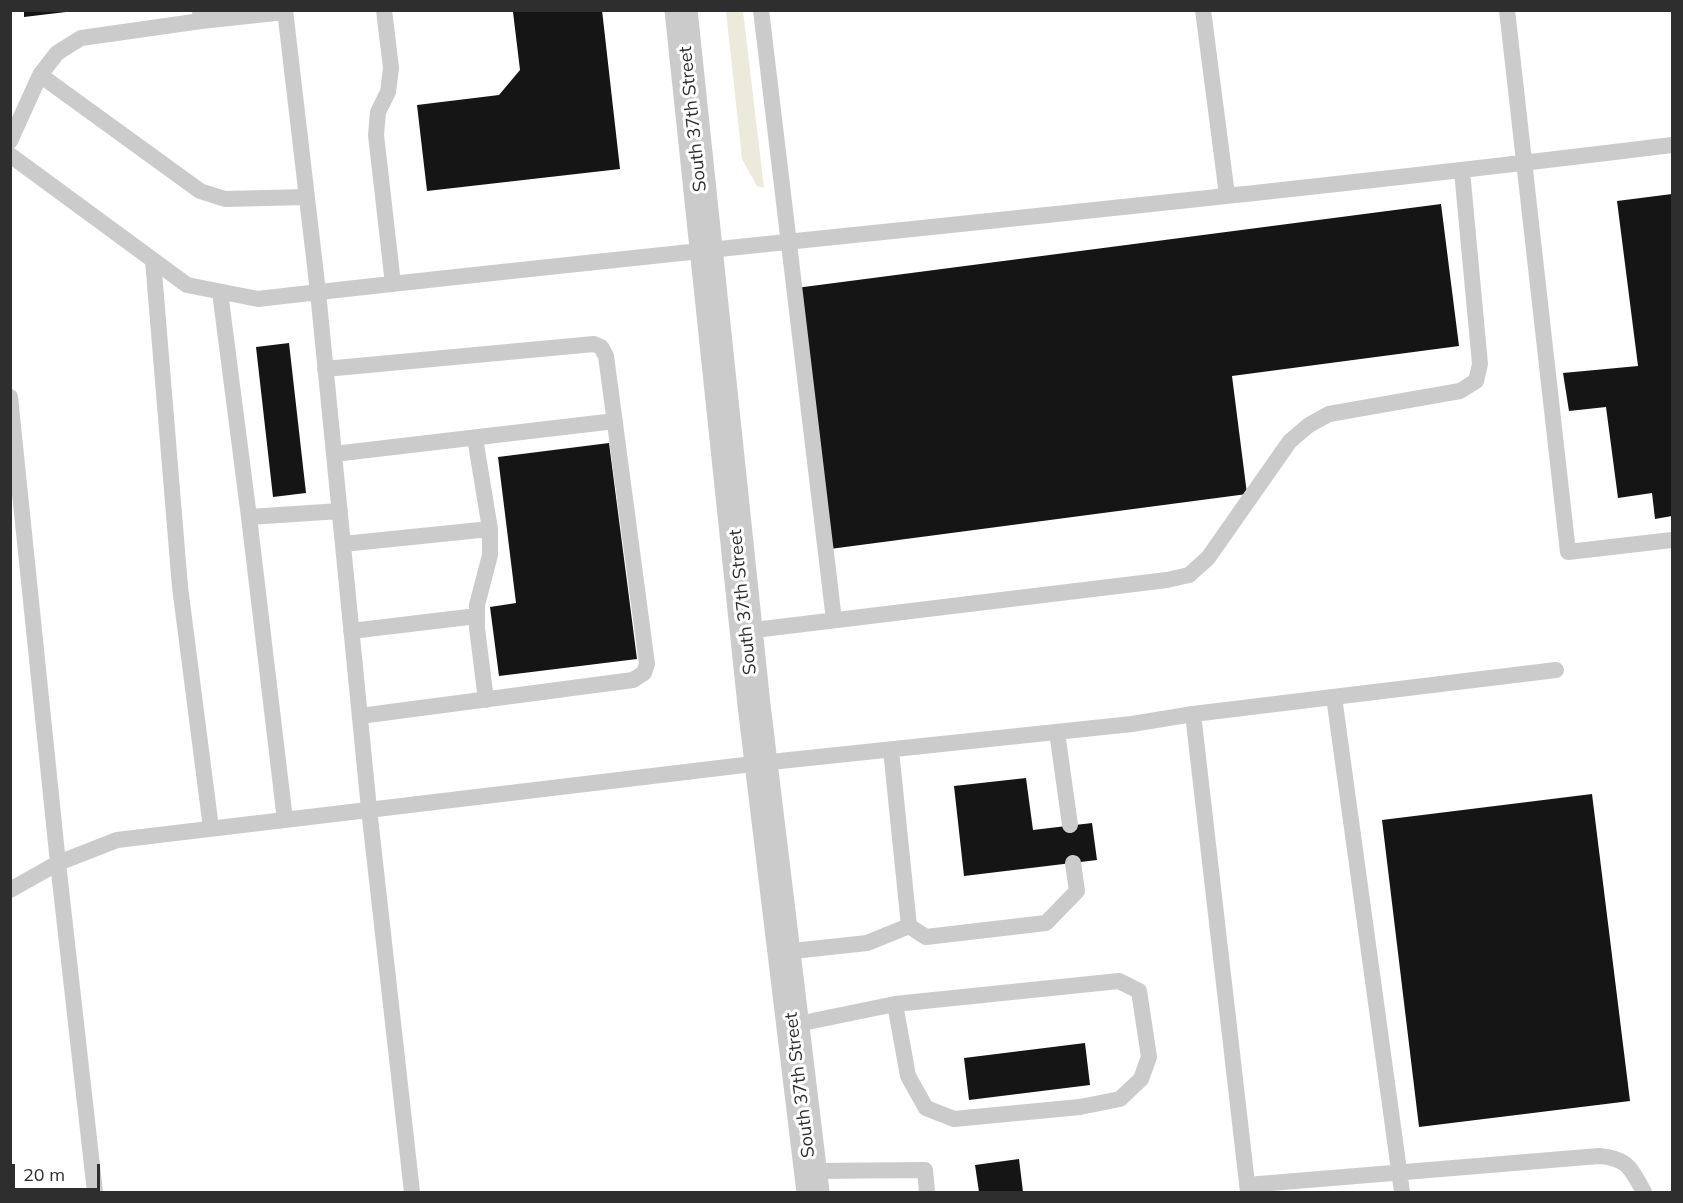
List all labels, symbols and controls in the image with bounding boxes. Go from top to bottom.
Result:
street label: South 37th Street [675,45,711,193]
street label: South 37th Street [725,528,761,676]
street label: South 37th Street [780,1011,820,1159]
scale bar [15,1152,104,1190]
text: 20 m [23,1163,65,1186]

